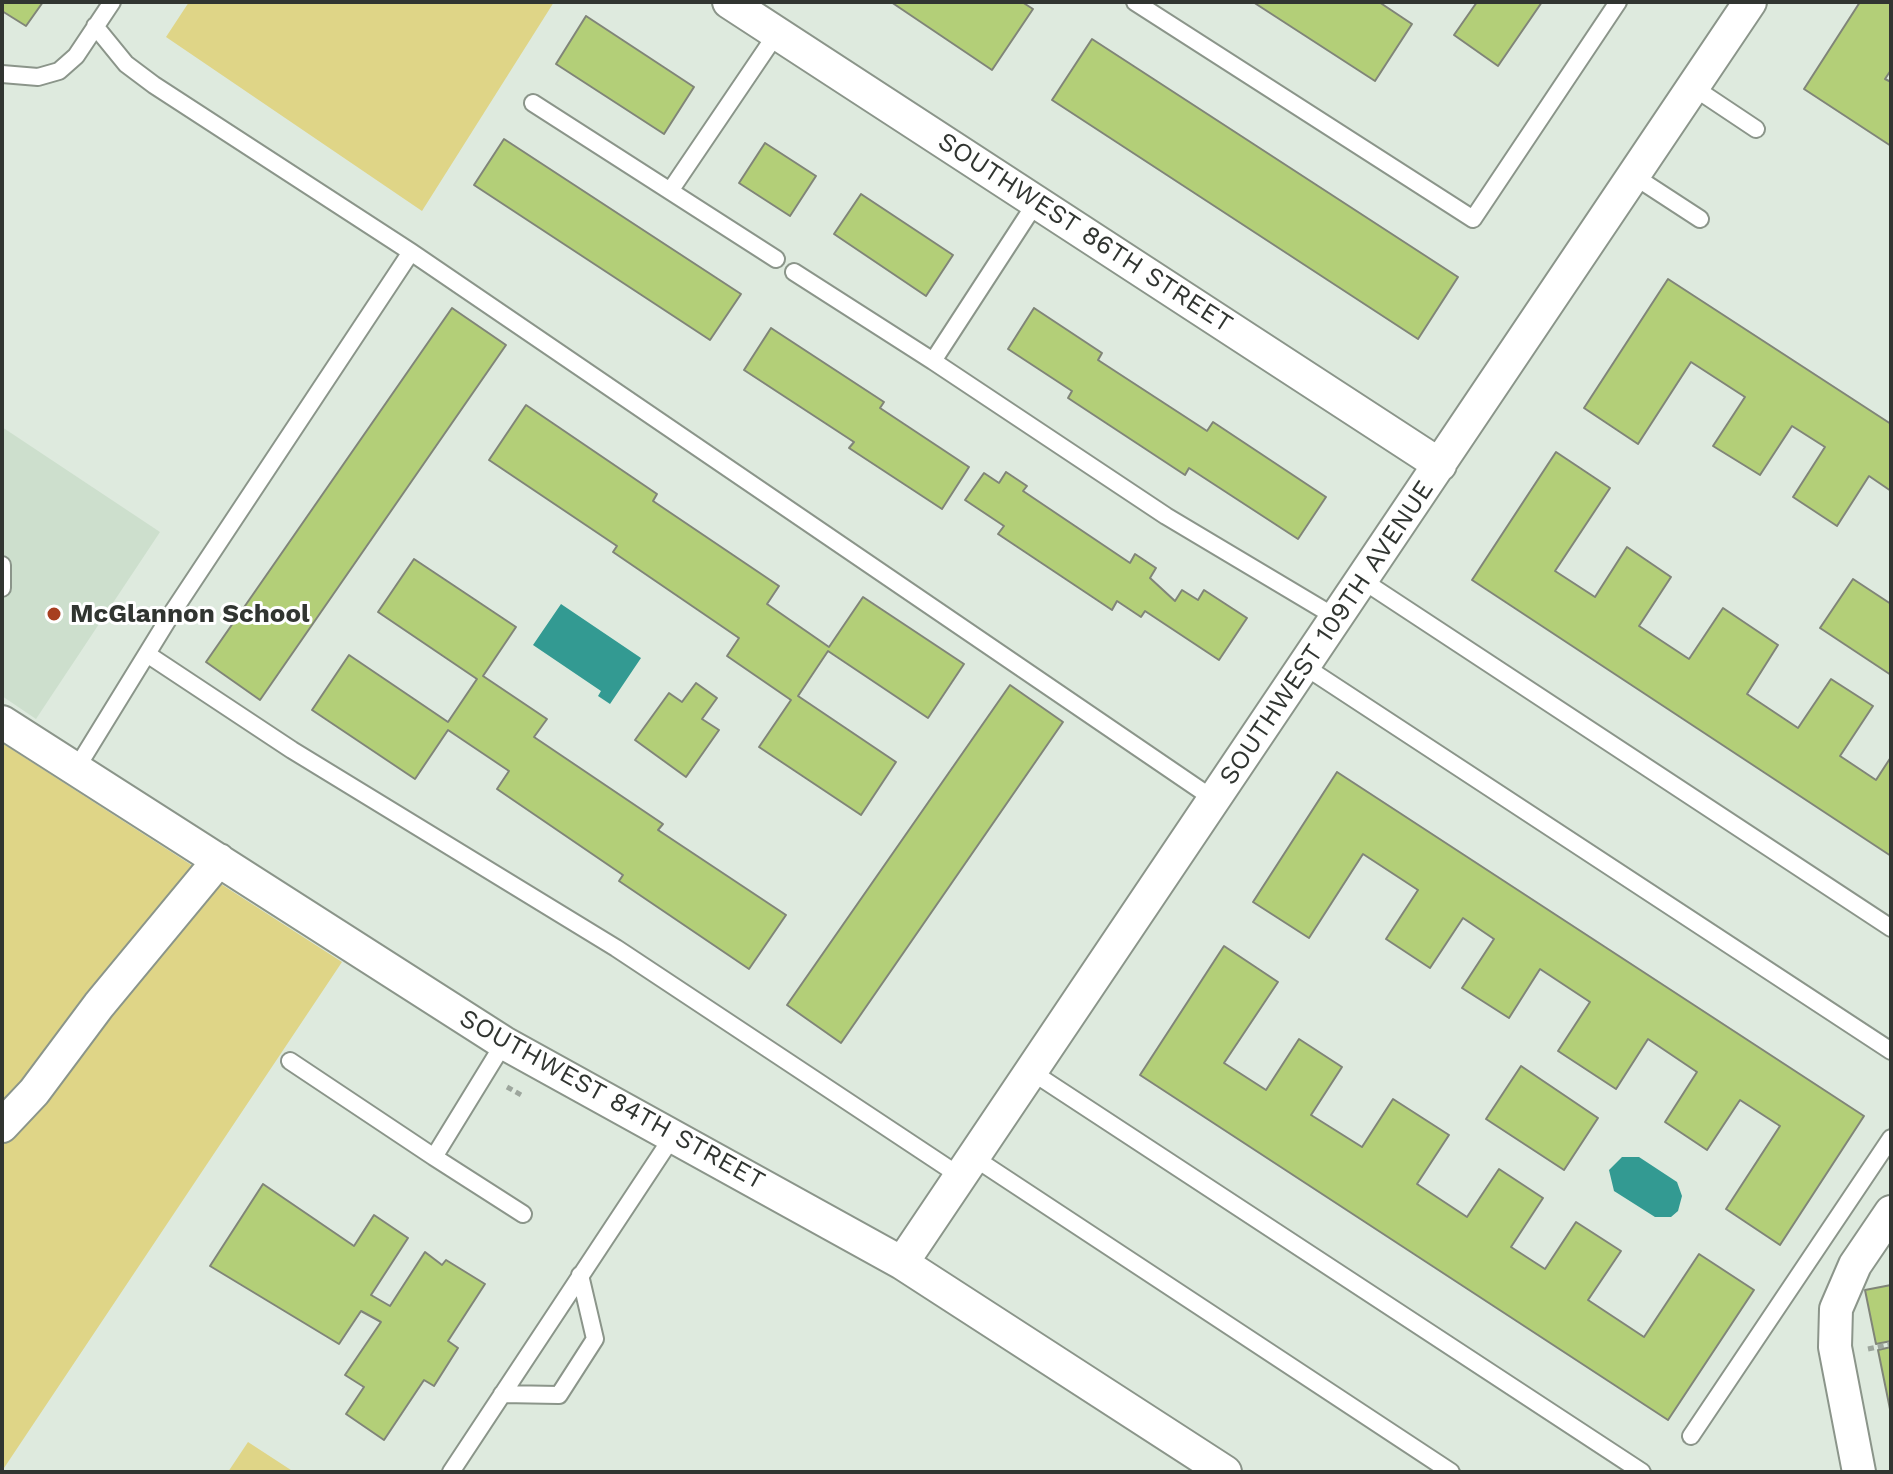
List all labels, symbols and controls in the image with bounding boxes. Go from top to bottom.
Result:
street label: SOUTHWEST 86TH STREET [932,126,1238,340]
street label: SOUTHWEST 109TH AVENUE [1213,475,1441,791]
place label: McGlannon School [70,598,309,630]
marker: McGlannon School [45,605,63,623]
street label: SOUTHWEST 84TH STREET [454,1003,770,1197]

